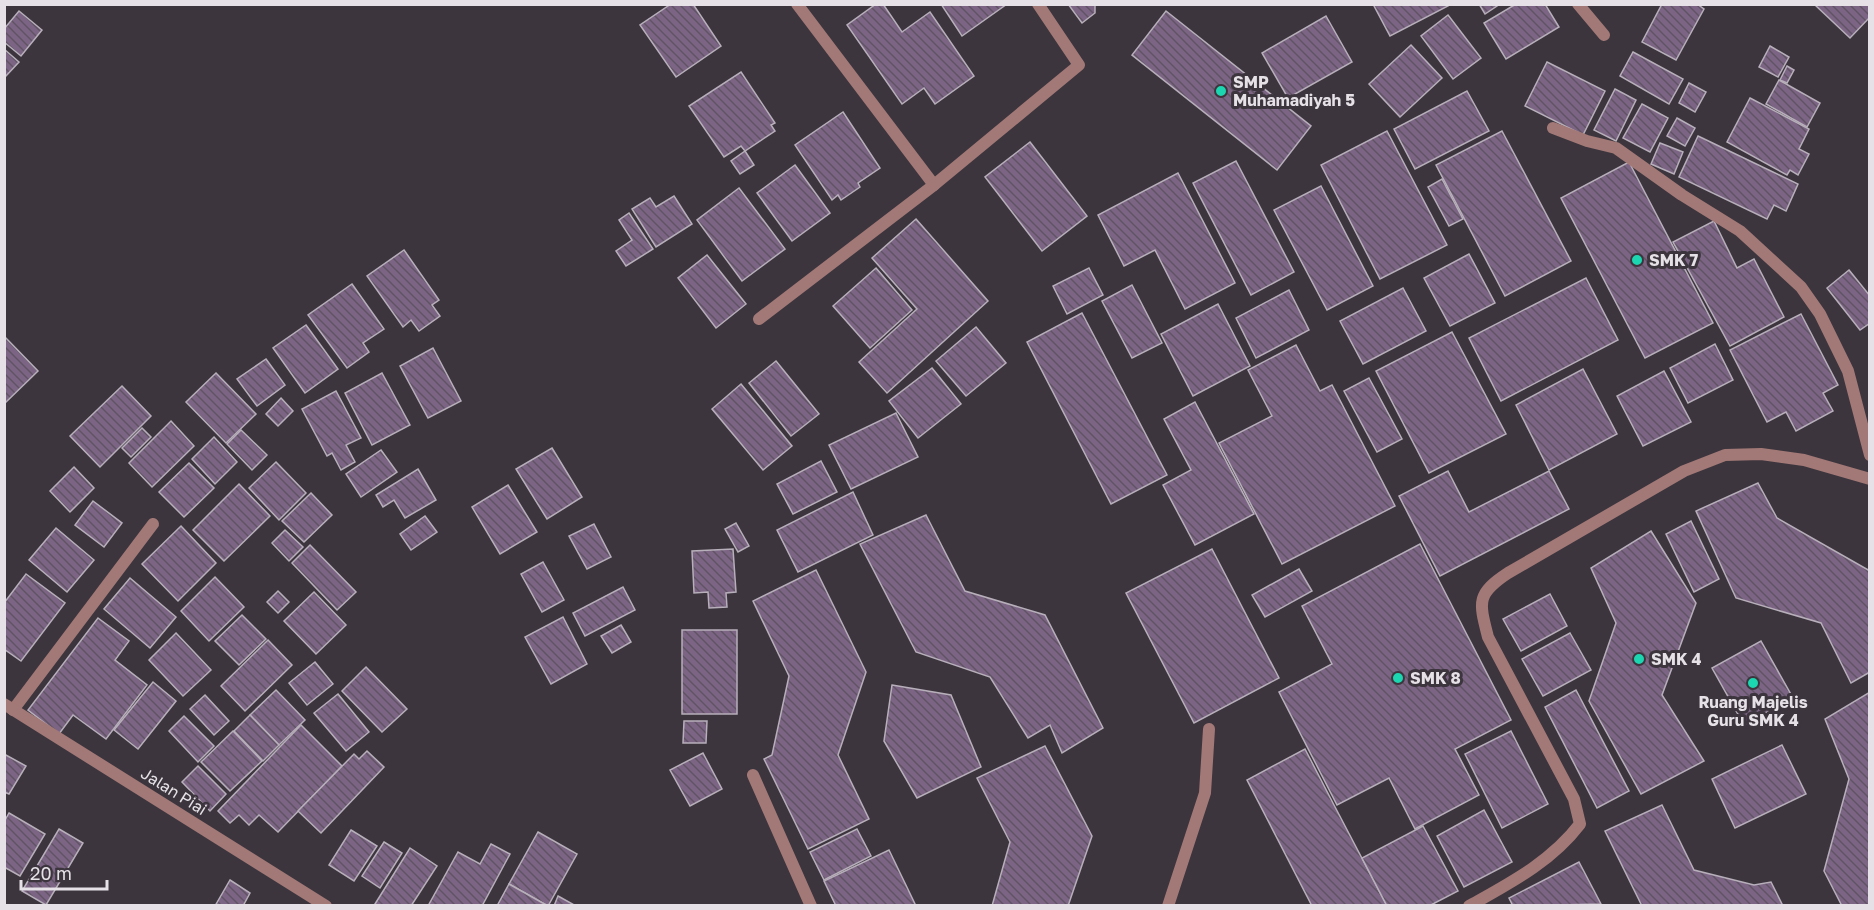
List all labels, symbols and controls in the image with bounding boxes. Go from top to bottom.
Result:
place label: SMP Muhamadiyah 5 [1233,72,1355,110]
marker: SMP Muhamadiyah 5 [1214,84,1228,98]
place label: SMK 7 [1649,250,1699,270]
marker: SMK 7 [1630,253,1644,267]
place label: SMK 4 [1651,649,1702,669]
marker: SMK 4 [1632,652,1646,666]
place label: SMK 8 [1410,668,1461,688]
marker: SMK 8 [1391,671,1405,685]
marker: Ruang Majelis Guru SMK 4 [1746,676,1760,690]
place label: Ruang Majelis Guru SMK 4 [1698,692,1808,730]
street label: Jalan Piai [137,763,211,819]
scale bar [21,853,106,891]
text: 20 m [30,862,72,884]

